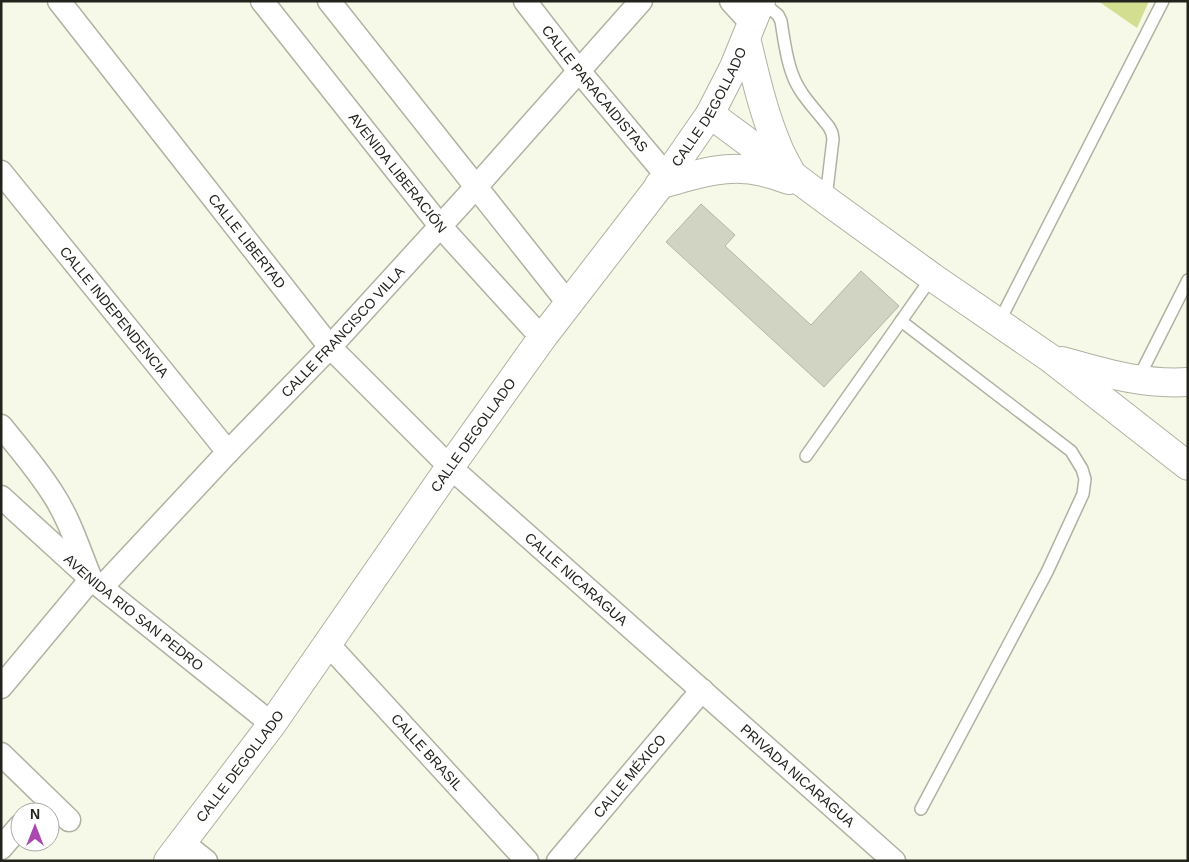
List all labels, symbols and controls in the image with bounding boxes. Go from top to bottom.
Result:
street label: CALLE PARACAIDISTAS [539,22,651,155]
street label: CALLE DEGOLLADO [668,45,749,169]
street label: AVENIDA LIBERACIÓN [346,110,450,236]
street label: CALLE LIBERTAD [205,191,289,292]
street label: CALLE INDEPENDENCIA [57,243,172,381]
street label: CALLE FRANCISCO VILLA [278,263,408,400]
street label: CALLE DEGOLLADO [427,375,519,495]
street label: CALLE NICARAGUA [522,529,631,629]
street label: AVENIDA RIO SAN PEDRO [61,551,207,674]
street label: CALLE DEGOLLADO [193,707,287,825]
street label: CALLE BRASIL [388,710,466,794]
street label: PRIVADA NICARAGUA [737,721,858,831]
street label: CALLE MÉXICO [590,731,669,821]
north arrow [10,802,60,852]
text: N [30,806,40,822]

